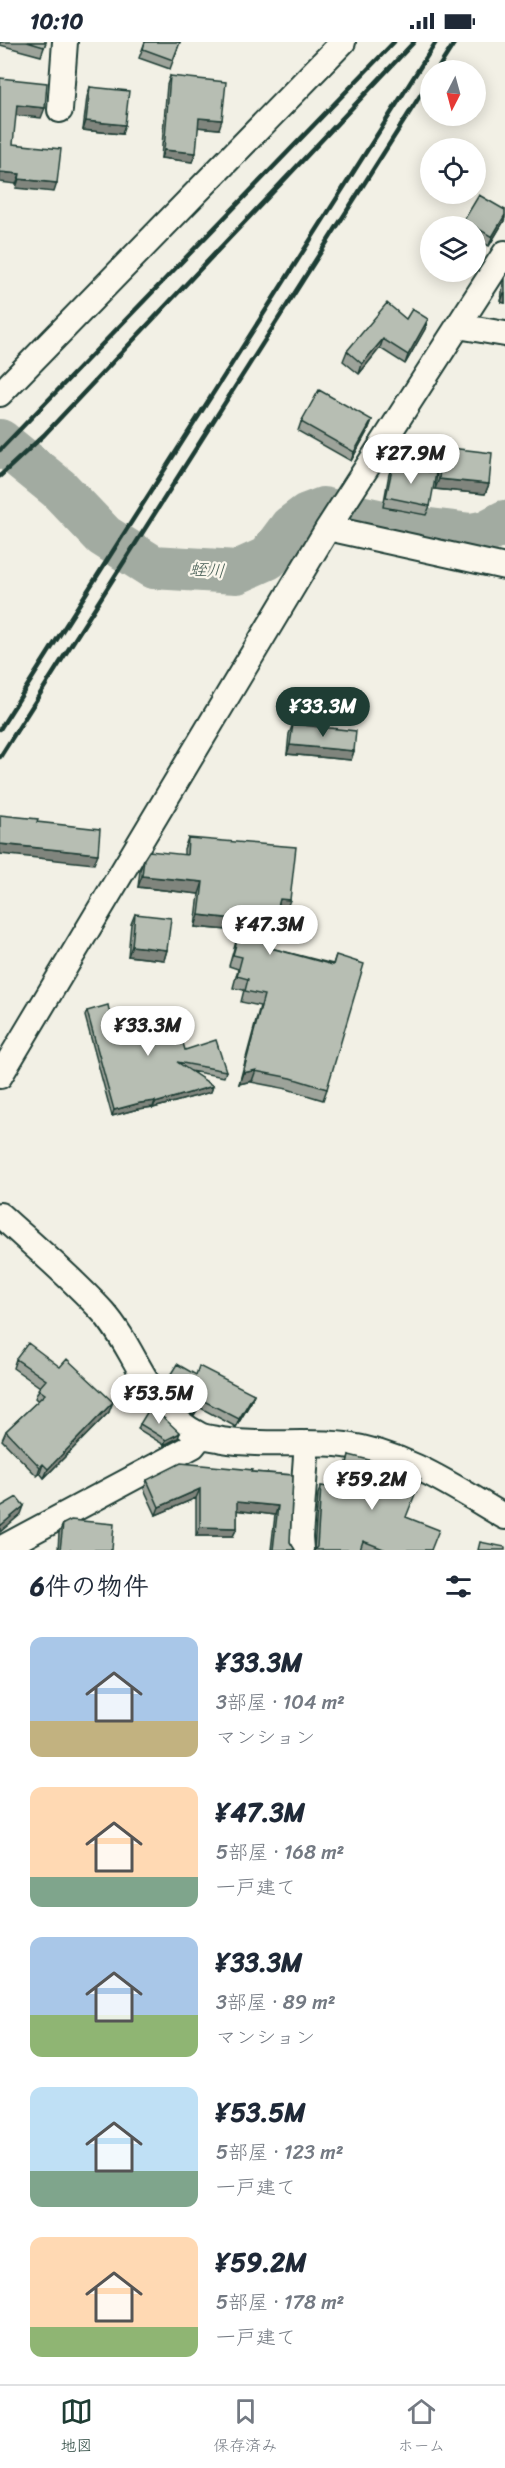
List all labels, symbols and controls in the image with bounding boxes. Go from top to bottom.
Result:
text: 10:10 [30,2,83,41]
north arrow [420,60,486,126]
map controls [420,60,486,282]
button: locate [420,138,486,204]
button: layers [420,216,486,282]
pin: ¥27.9M [362,434,460,485]
text: ¥27.9M [377,436,445,471]
water label: 蛭川 [188,553,226,587]
pin: ¥33.3M [274,687,372,738]
text: ¥33.3M [290,689,356,724]
pin: ¥47.3M [221,905,319,956]
text: ¥47.3M [236,907,304,942]
pin: ¥33.3M [99,1006,197,1057]
text: ¥33.3M [115,1008,181,1043]
pin: ¥53.5M [110,1374,208,1425]
text: ¥53.5M [125,1376,193,1411]
pin: ¥59.2M [323,1460,421,1511]
text: ¥59.2M [337,1462,407,1497]
text: 6件の物件 [30,1563,149,1609]
icon: filters [442,1570,475,1603]
text: ¥33.3M [216,1639,302,1685]
icon: home [78,1661,150,1733]
text: 3部屋 · 104 m² [216,1685,345,1720]
text: マンション [216,1720,315,1755]
text: ¥47.3M [216,1789,305,1835]
icon: home [78,1811,150,1883]
text: 5部屋 · 168 m² [216,1835,344,1870]
text: 一戸建て [216,1870,296,1905]
text: ¥33.3M [216,1939,302,1985]
icon: home [78,1961,150,2033]
text: 3部屋 · 89 m² [216,1985,336,2020]
text: マンション [216,2020,315,2055]
text: ¥53.5M [216,2089,306,2135]
icon: home [78,2111,150,2183]
text: 5部屋 · 123 m² [216,2135,344,2170]
text: 一戸建て [216,2170,296,2205]
text: ¥59.2M [216,2239,306,2285]
icon: home [78,2261,150,2333]
text: 5部屋 · 178 m² [216,2285,344,2320]
text: 一戸建て [216,2320,296,2355]
tab: 地図 [60,2395,93,2460]
tab: 保存済み [213,2395,277,2460]
tab: ホーム [398,2395,445,2460]

